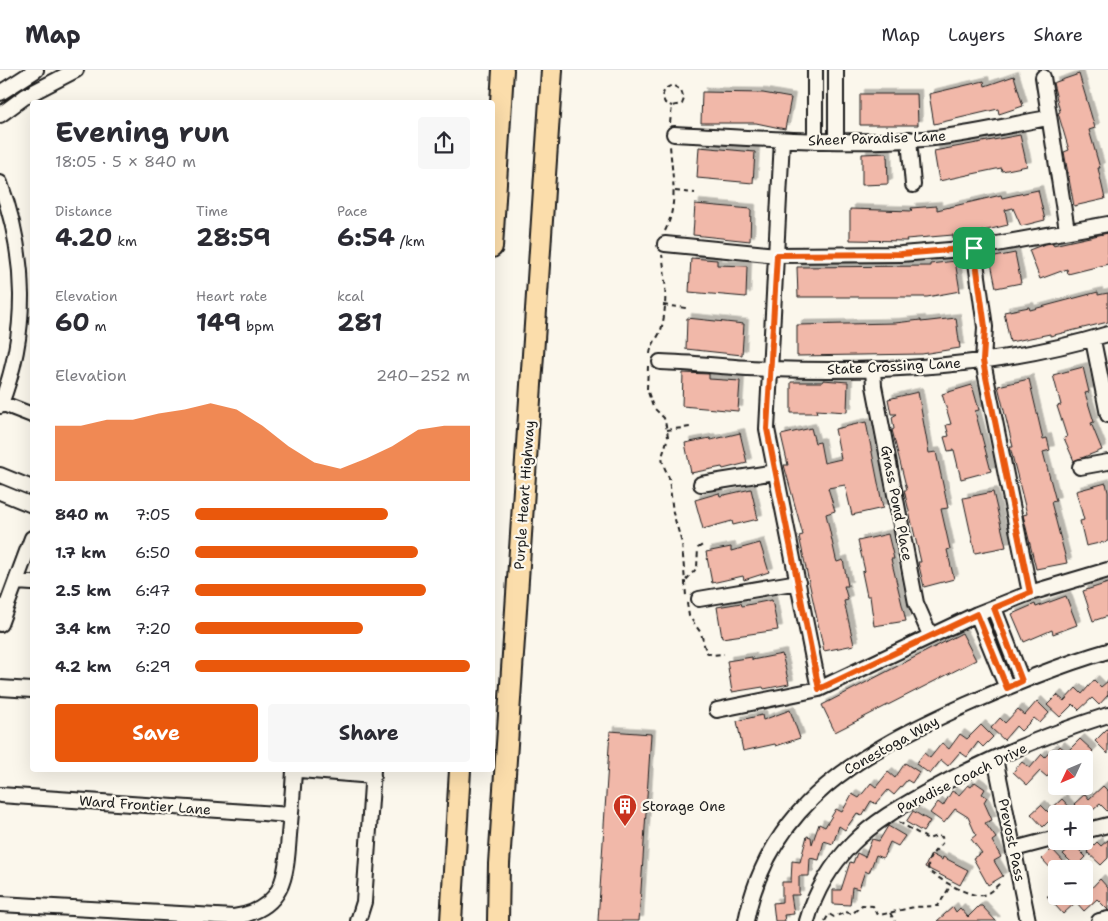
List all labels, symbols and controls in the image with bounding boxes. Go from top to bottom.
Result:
text: Map [25,19,81,51]
text: Map [882,23,920,47]
text: Layers [948,23,1005,47]
text: Share [1033,23,1083,47]
text: Evening run [55,113,230,151]
button: share [418,117,470,169]
street label: Sheer Paradise Lane [808,127,946,149]
text: 18:05 · 5 × 840 m [55,151,196,172]
text: Distance [55,202,112,220]
text: Time [196,202,228,220]
text: Pace [337,202,368,220]
text: 4.20 [55,220,113,254]
text: 28:59 [196,220,271,254]
text: 6:54 [337,220,395,254]
pin [953,227,995,269]
text: km [113,232,137,250]
text: /km [395,232,425,250]
icon: arrive [960,234,988,262]
text: Elevation [55,287,118,305]
text: Heart rate [196,287,267,305]
text: kcal [337,287,364,305]
text: 60 [55,305,90,339]
text: 149 [196,305,241,339]
text: 281 [337,305,383,339]
text: m [90,317,107,335]
text: bpm [241,317,274,335]
street label: State Crossing Lane [827,353,962,378]
text: Elevation [55,365,127,386]
text: 240–252 m [376,365,470,386]
street label: Purple Heart Highway [510,420,538,570]
street label: Grass Pond Place [877,444,917,562]
text: 840 m [55,504,108,525]
text: 7:05 [135,504,170,525]
text: 1.7 km [55,542,106,563]
text: 6:50 [135,542,171,563]
text: 2.5 km [55,580,111,601]
text: 6:47 [135,580,170,601]
text: 3.4 km [55,618,111,639]
text: 7:20 [135,618,171,639]
text: 4.2 km [55,656,111,677]
text: 6:29 [135,656,171,677]
button: Save [55,704,258,762]
button: Share [268,704,470,762]
street label: Conestoga Way [841,712,941,778]
street label: Paradise Coach Drive [894,739,1030,817]
north arrow [1048,750,1092,795]
map controls [1048,750,1093,905]
street label: Ward Frontier Lane [78,791,212,819]
building icon: Storage One [612,793,638,827]
place label: Storage One [642,797,726,815]
street label: Prevost Pass [994,797,1030,883]
button: + [1048,805,1093,850]
button: − [1048,860,1093,905]

